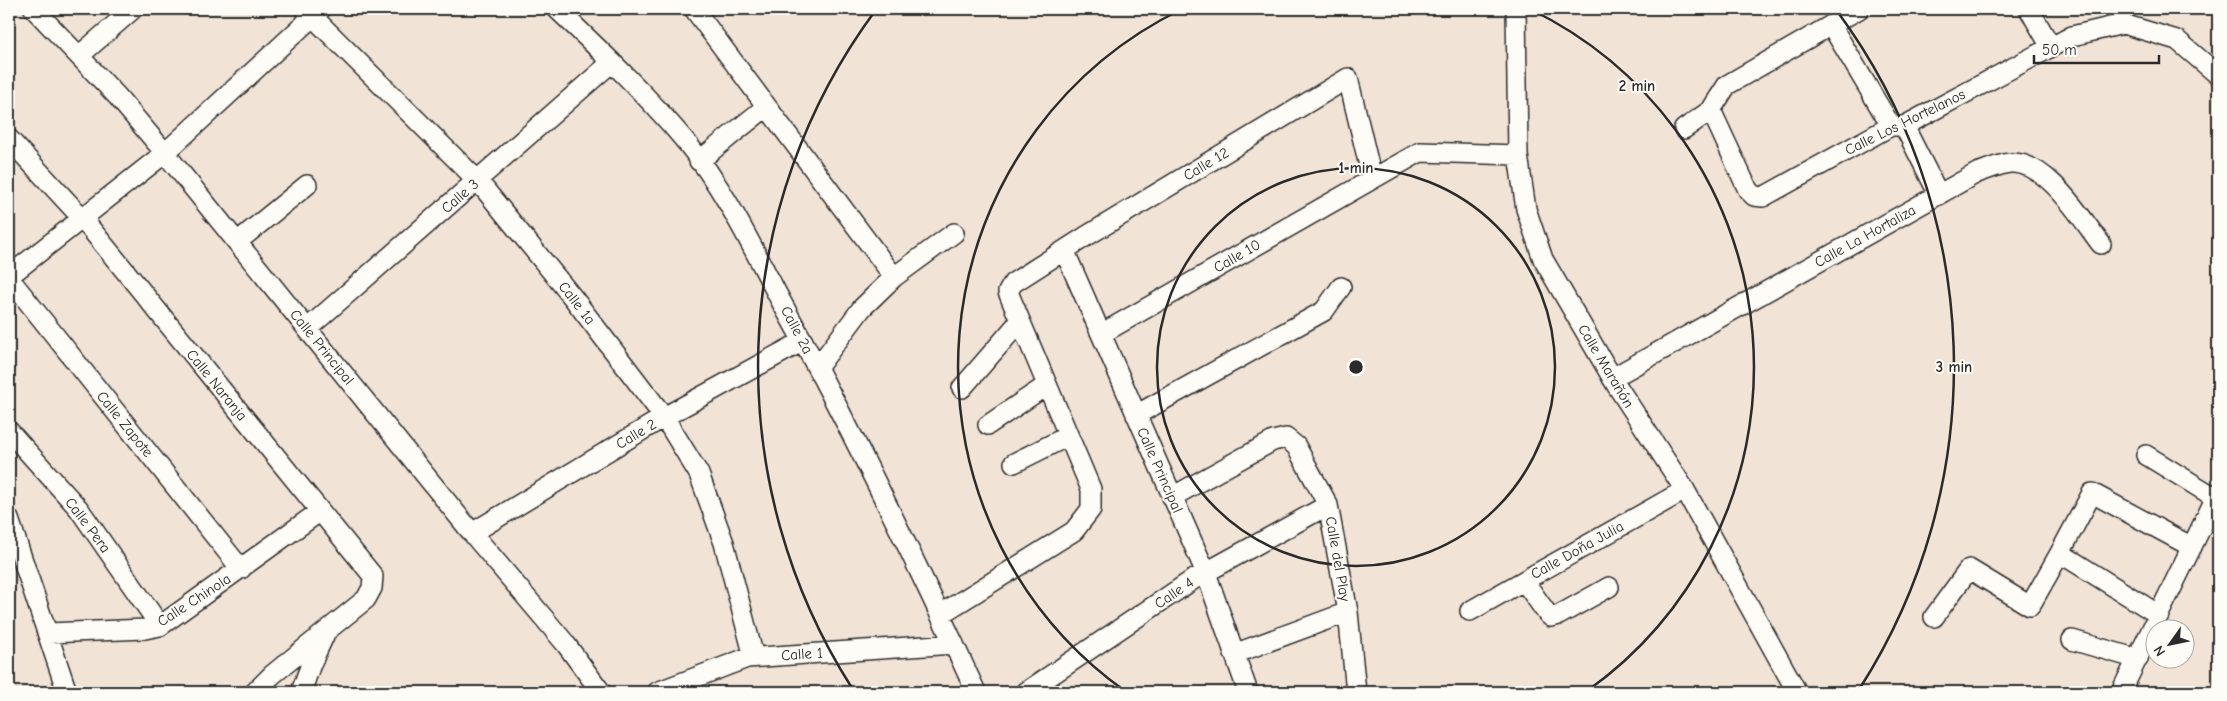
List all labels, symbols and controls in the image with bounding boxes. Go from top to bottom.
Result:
scale bar [2034,32,2160,64]
text: 50 m [2042,41,2077,59]
text: 2 min [1619,77,1655,95]
street label: Calle Los Hortelanos [1842,85,1968,159]
street label: Calle 12 [1180,143,1232,185]
text: 1 min [1339,159,1373,177]
street label: Calle 3 [438,175,482,217]
street label: Calle La Hortaliza [1811,201,1919,271]
street label: Calle 10 [1210,235,1264,277]
street label: Calle 1a [555,278,599,328]
street label: Calle 2a [777,303,817,357]
street label: Calle Principal [286,306,358,388]
street label: Calle Marañón [1574,321,1638,411]
street label: Calle Naranja [183,346,251,424]
centre of rings [1347,358,1365,376]
text: 3 min [1936,358,1972,376]
street label: Calle Zapote [93,387,157,461]
street label: Calle 2 [613,415,659,453]
street label: Calle Principal [1133,424,1187,516]
street label: Calle Pera [61,494,115,556]
street label: Calle del Play [1322,515,1354,603]
street label: Calle Doña Julia [1527,517,1627,583]
street label: Calle Chinola [154,570,234,630]
street label: Calle 4 [1151,573,1197,613]
north arrow [2144,618,2194,668]
text: N [2150,642,2169,659]
street label: Calle 1 [780,644,824,664]

